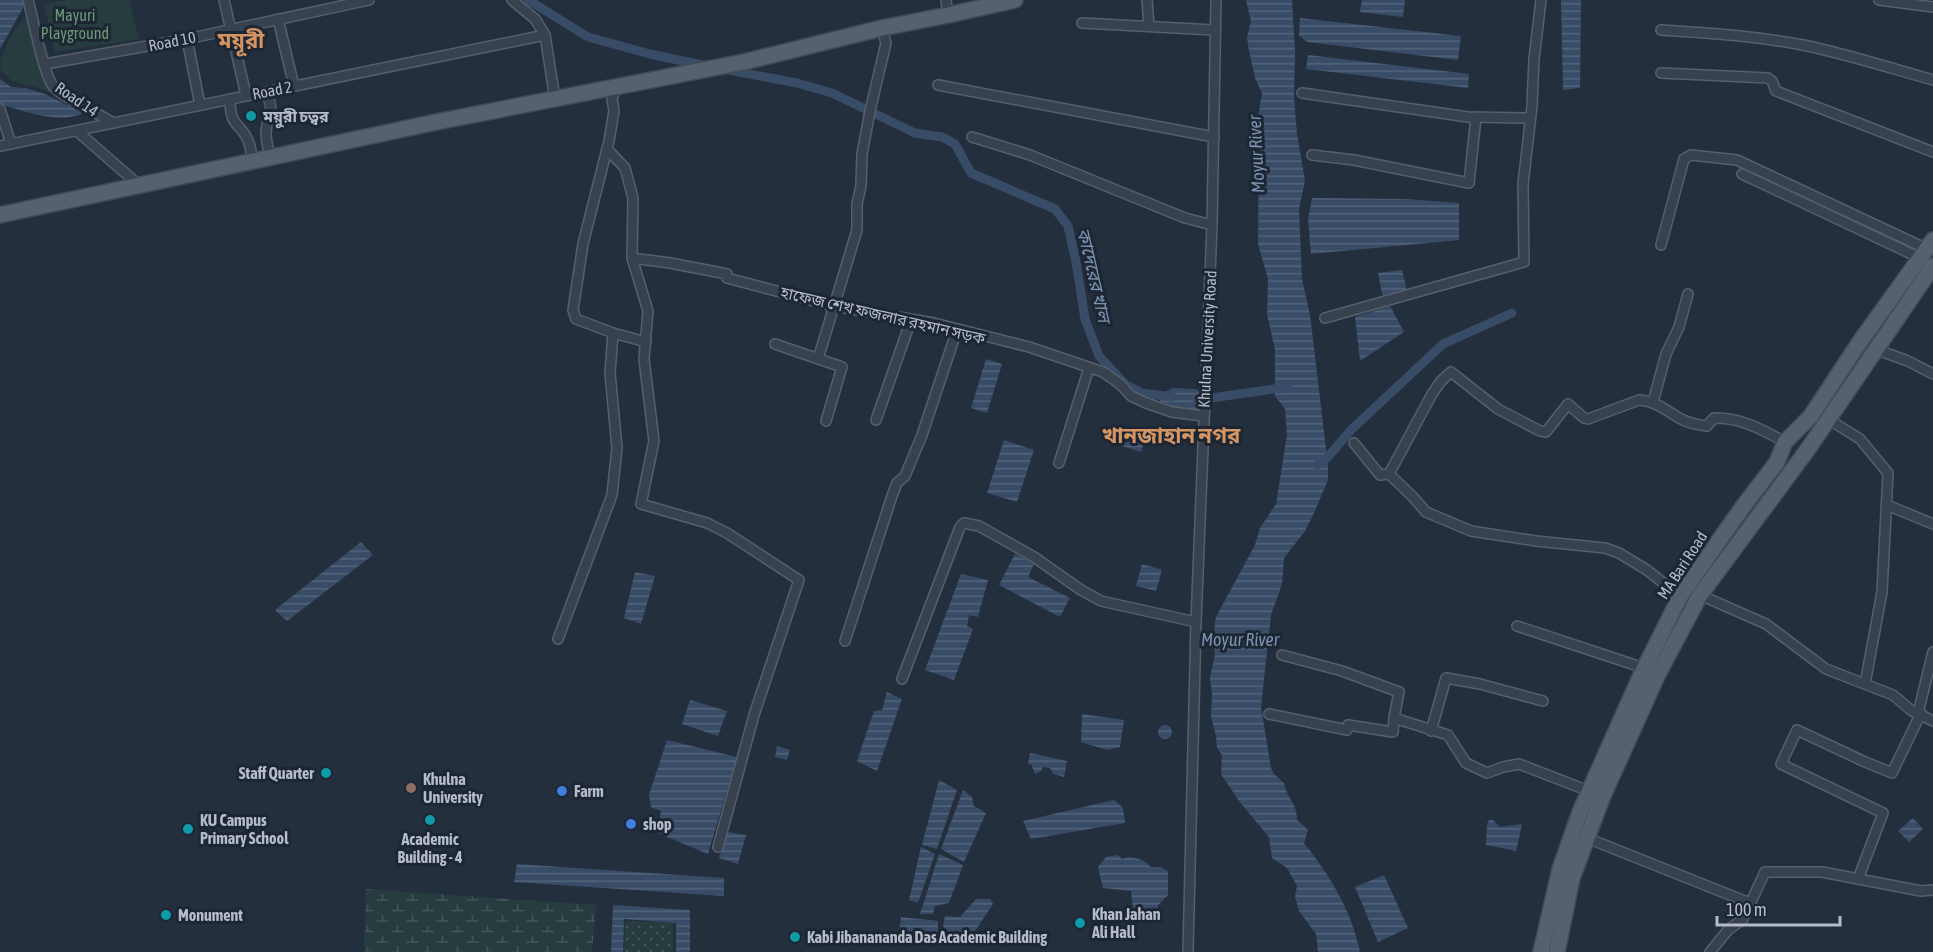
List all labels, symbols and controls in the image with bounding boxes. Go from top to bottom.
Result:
park label: Mayuri Playground [41,6,109,43]
district label: ময়ূরী [217,27,265,57]
street label: Road 10 [147,28,197,54]
street label: Road 2 [251,77,293,103]
street label: Road 14 [52,78,102,120]
place label: ময়ুরী চত্বর [262,107,329,129]
marker: ময়ুরী চত্বর [244,109,258,123]
water label: Moyur River [1243,114,1269,194]
water label: কাদেরের খাল [1073,226,1116,328]
street label: Khulna University Road [1194,270,1221,408]
street label: হাফেজ শেখ ফজলার রহমান সড়ক [778,282,988,348]
district label: খানজাহান নগর [1102,422,1241,448]
street label: MA Bari Road [1654,528,1710,602]
water label: Moyur River [1201,629,1280,650]
place label: Staff Quarter [239,764,314,782]
marker: Staff Quarter [319,766,333,780]
place label: Khulna University [423,770,483,806]
marker: Khulna University [404,781,418,795]
place label: Farm [574,782,604,800]
marker: Farm [555,784,569,798]
place label: KU Campus Primary School [200,811,289,847]
marker: Academic Building - 4 [423,813,437,827]
place label: shop [643,815,672,833]
marker: shop [624,817,638,831]
marker: KU Campus Primary School [181,822,195,836]
place label: Academic Building - 4 [398,830,463,866]
scale bar [1717,889,1840,927]
text: 100 m [1726,899,1767,920]
place label: Khan Jahan Ali Hall [1091,905,1161,941]
place label: Monument [178,906,243,924]
marker: Monument [159,908,173,922]
marker: Khan Jahan Ali Hall [1073,916,1087,930]
place label: Kabi Jibanananda Das Academic Building [807,928,1047,946]
marker: Kabi Jibanananda Das Academic Building [788,930,802,944]

